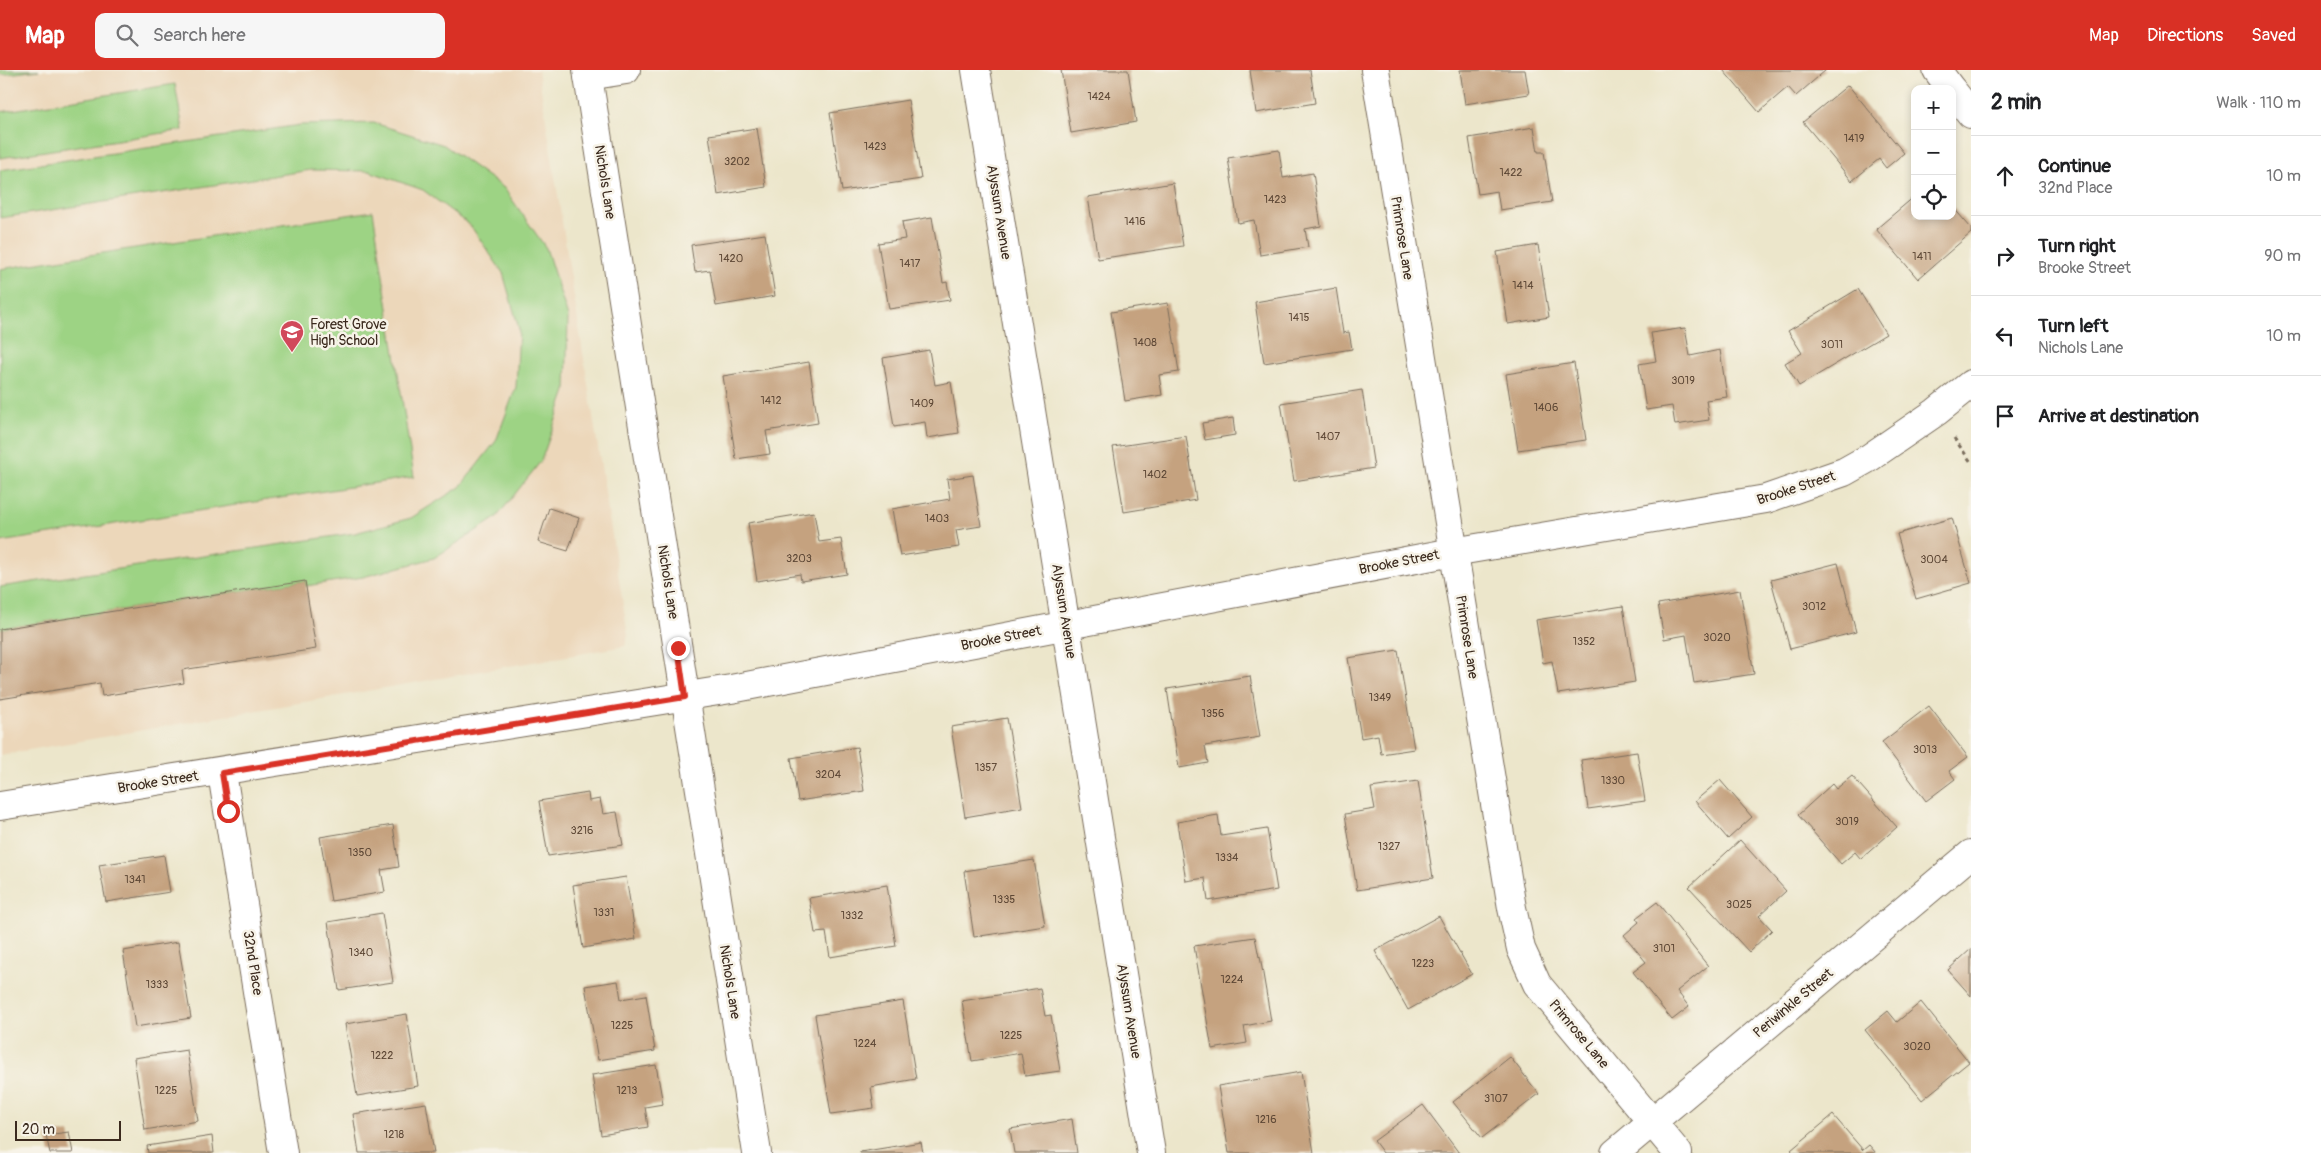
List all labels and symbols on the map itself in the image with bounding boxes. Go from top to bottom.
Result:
house number: 1424 [1087,90,1111,103]
house number: 1419 [1844,132,1865,145]
house number: 1423 [864,140,886,153]
street label: Nichols Lane [591,144,619,220]
house number: 3202 [724,155,750,168]
street label: Alyssum Avenue [983,163,1015,261]
house number: 1422 [1500,166,1522,179]
house number: 1423 [1264,193,1286,206]
street label: Primrose Lane [1387,195,1417,281]
house number: 1416 [1124,215,1146,228]
house number: 1411 [1912,250,1932,263]
house number: 1420 [719,252,743,265]
house number: 1417 [900,257,921,270]
house number: 1414 [1512,279,1534,292]
house number: 1415 [1289,311,1310,324]
place label: Forest Grove High School [310,316,387,349]
school or university icon: Forest Grove High School [279,319,305,353]
house number: 1408 [1133,336,1157,349]
house number: 3011 [1821,338,1843,351]
house number: 3019 [1671,374,1695,387]
house number: 1412 [760,394,782,407]
house number: 1409 [910,397,934,410]
house number: 1406 [1534,401,1558,414]
house number: 1407 [1316,430,1340,443]
street label: Brooke Street [1755,467,1838,509]
house number: 1402 [1143,468,1167,481]
house number: 1403 [925,512,949,525]
street label: Nichols Lane [654,544,682,620]
street label: Brooke Street [1357,546,1441,578]
house number: 3203 [786,552,812,565]
house number: 3004 [1920,553,1948,566]
street label: Alyssum Avenue [1048,562,1080,660]
street label: Primrose Lane [1452,594,1482,680]
house number: 3012 [1802,600,1826,613]
street label: Brooke Street [959,622,1043,654]
house number: 3020 [1703,631,1731,644]
house number: 1352 [1573,635,1595,648]
route end [667,637,690,660]
house number: 1349 [1369,691,1392,704]
house number: 1356 [1202,707,1224,720]
house number: 3013 [1913,743,1937,756]
house number: 1357 [975,761,997,774]
street label: Brooke Street [116,767,200,797]
house number: 3204 [815,768,842,781]
house number: 1330 [1601,774,1625,787]
route start [217,800,240,823]
house number: 3019 [1835,815,1859,828]
house number: 3216 [571,824,594,837]
house number: 1327 [1378,840,1400,853]
house number: 1350 [348,846,372,859]
house number: 1334 [1216,851,1239,864]
house number: 1341 [124,873,146,886]
house number: 1335 [993,893,1015,906]
house number: 3025 [1726,898,1752,911]
house number: 1331 [594,906,614,919]
house number: 1332 [841,909,863,922]
street label: 32nd Place [240,930,266,997]
house number: 3101 [1653,942,1675,955]
street label: Nichols Lane [716,944,744,1020]
house number: 1340 [349,946,373,959]
house number: 1223 [1412,957,1434,970]
street label: Alyssum Avenue [1113,962,1145,1060]
street label: Periwinkle Street [1750,964,1837,1041]
house number: 1224 [1221,973,1244,986]
house number: 1333 [146,978,168,991]
street label: Primrose Lane [1545,996,1613,1072]
house number: 1225 [611,1019,633,1032]
house number: 1225 [1000,1029,1022,1042]
house number: 1224 [854,1037,877,1050]
house number: 3020 [1903,1040,1931,1053]
house number: 1222 [371,1049,393,1062]
house number: 1225 [155,1084,177,1097]
house number: 1213 [617,1084,637,1097]
house number: 3107 [1484,1092,1508,1105]
house number: 1216 [1255,1113,1277,1126]
scale bar [15,1118,121,1141]
house number: 1218 [384,1128,405,1141]

